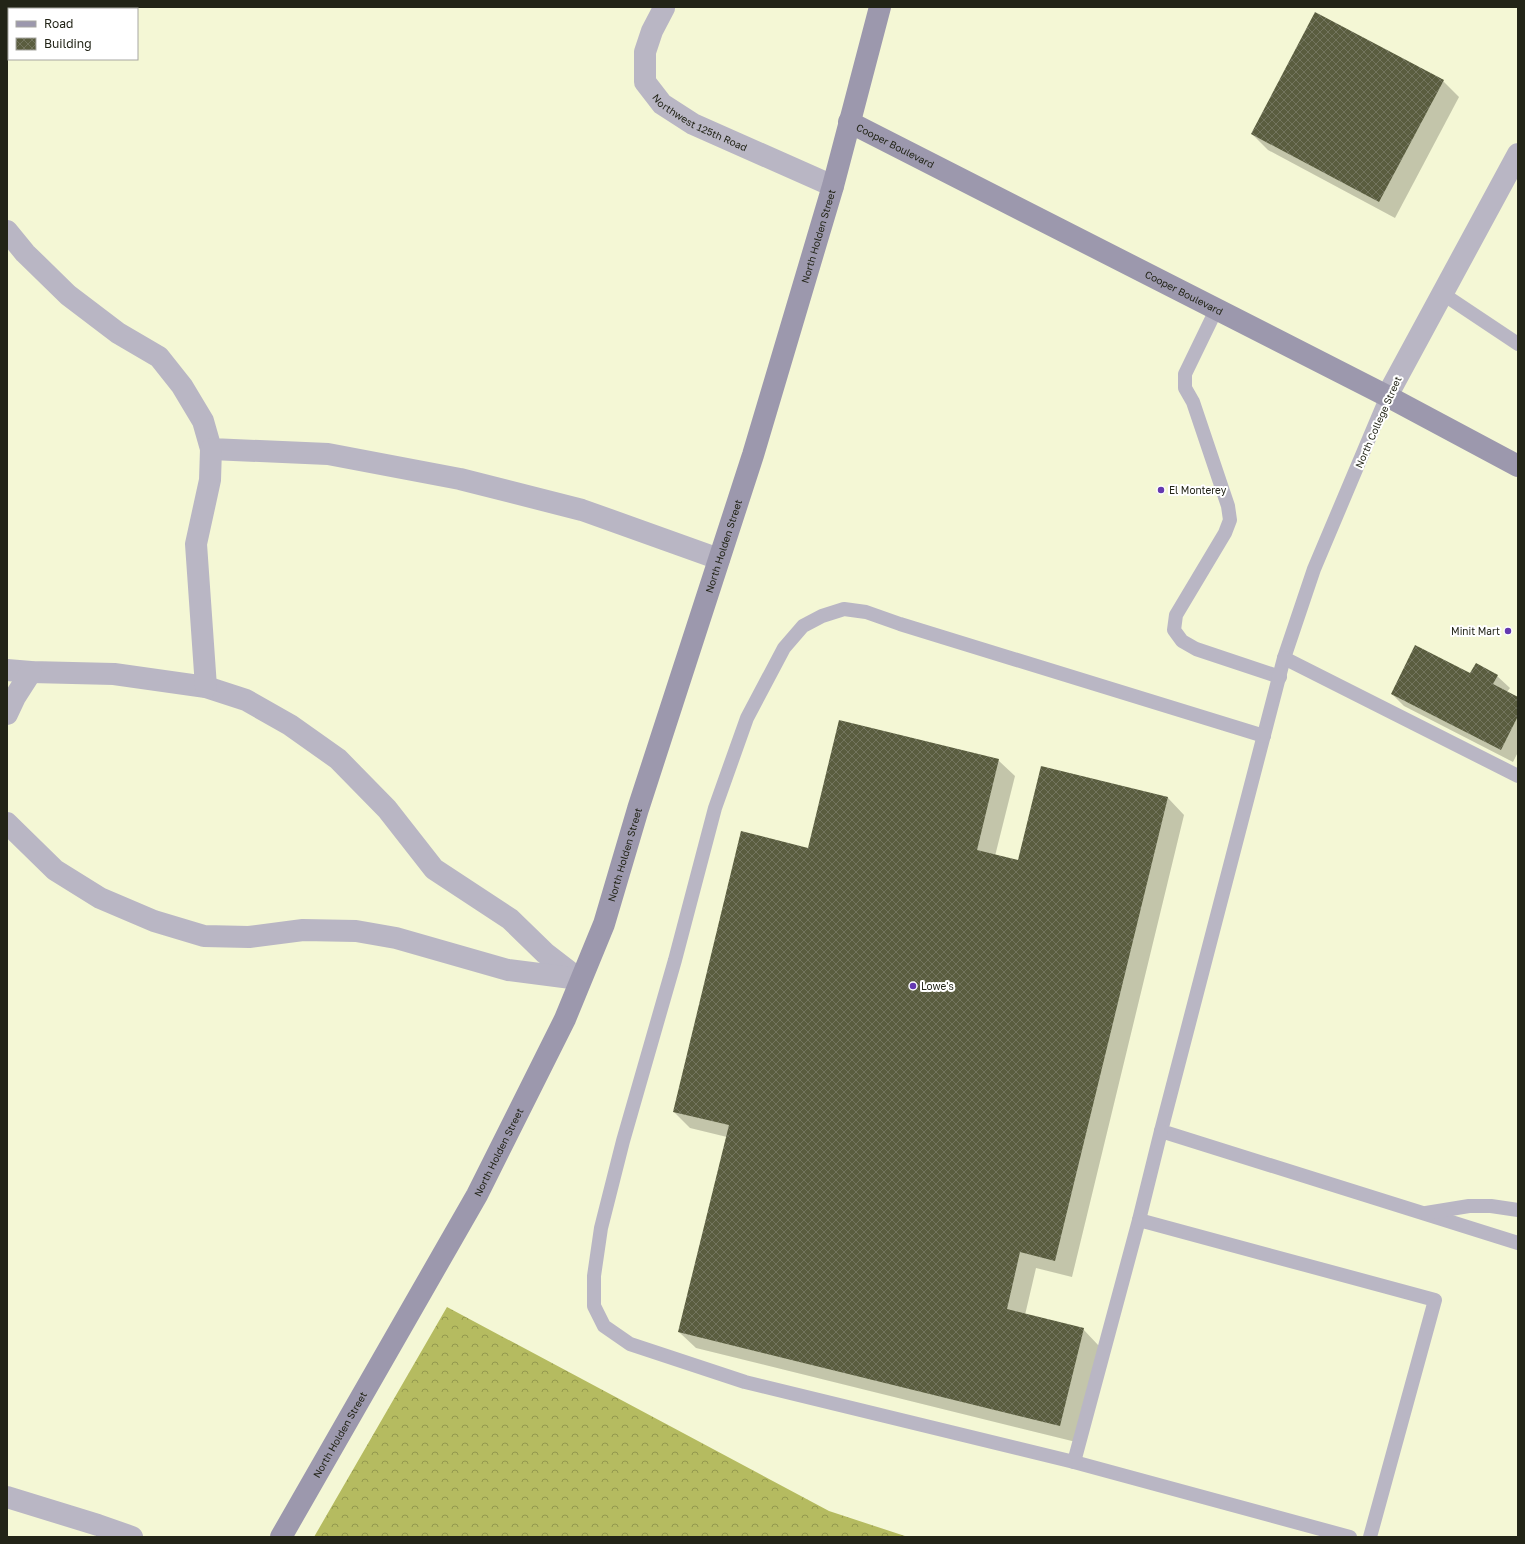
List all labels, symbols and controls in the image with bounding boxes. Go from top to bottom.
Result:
legend [8,8,138,60]
text: Road [44,16,73,31]
text: Building [44,36,92,51]
street label: Northwest 125th Road [650,91,749,153]
street label: Cooper Boulevard [854,121,936,170]
street label: North Holden Street [798,188,838,285]
street label: Cooper Boulevard [1143,268,1225,317]
street label: North College Street [1352,374,1404,470]
place label: El Monterey [1169,484,1227,496]
marker: El Monterey [1156,485,1166,495]
street label: North Holden Street [703,498,744,594]
place label: Minit Mart [1451,625,1500,637]
marker: Minit Mart [1503,626,1513,636]
street label: North Holden Street [605,806,644,903]
place label: Lowe's [921,980,954,992]
marker: Lowe's [908,981,918,991]
street label: North Holden Street [471,1106,526,1198]
street label: North Holden Street [310,1389,369,1480]

